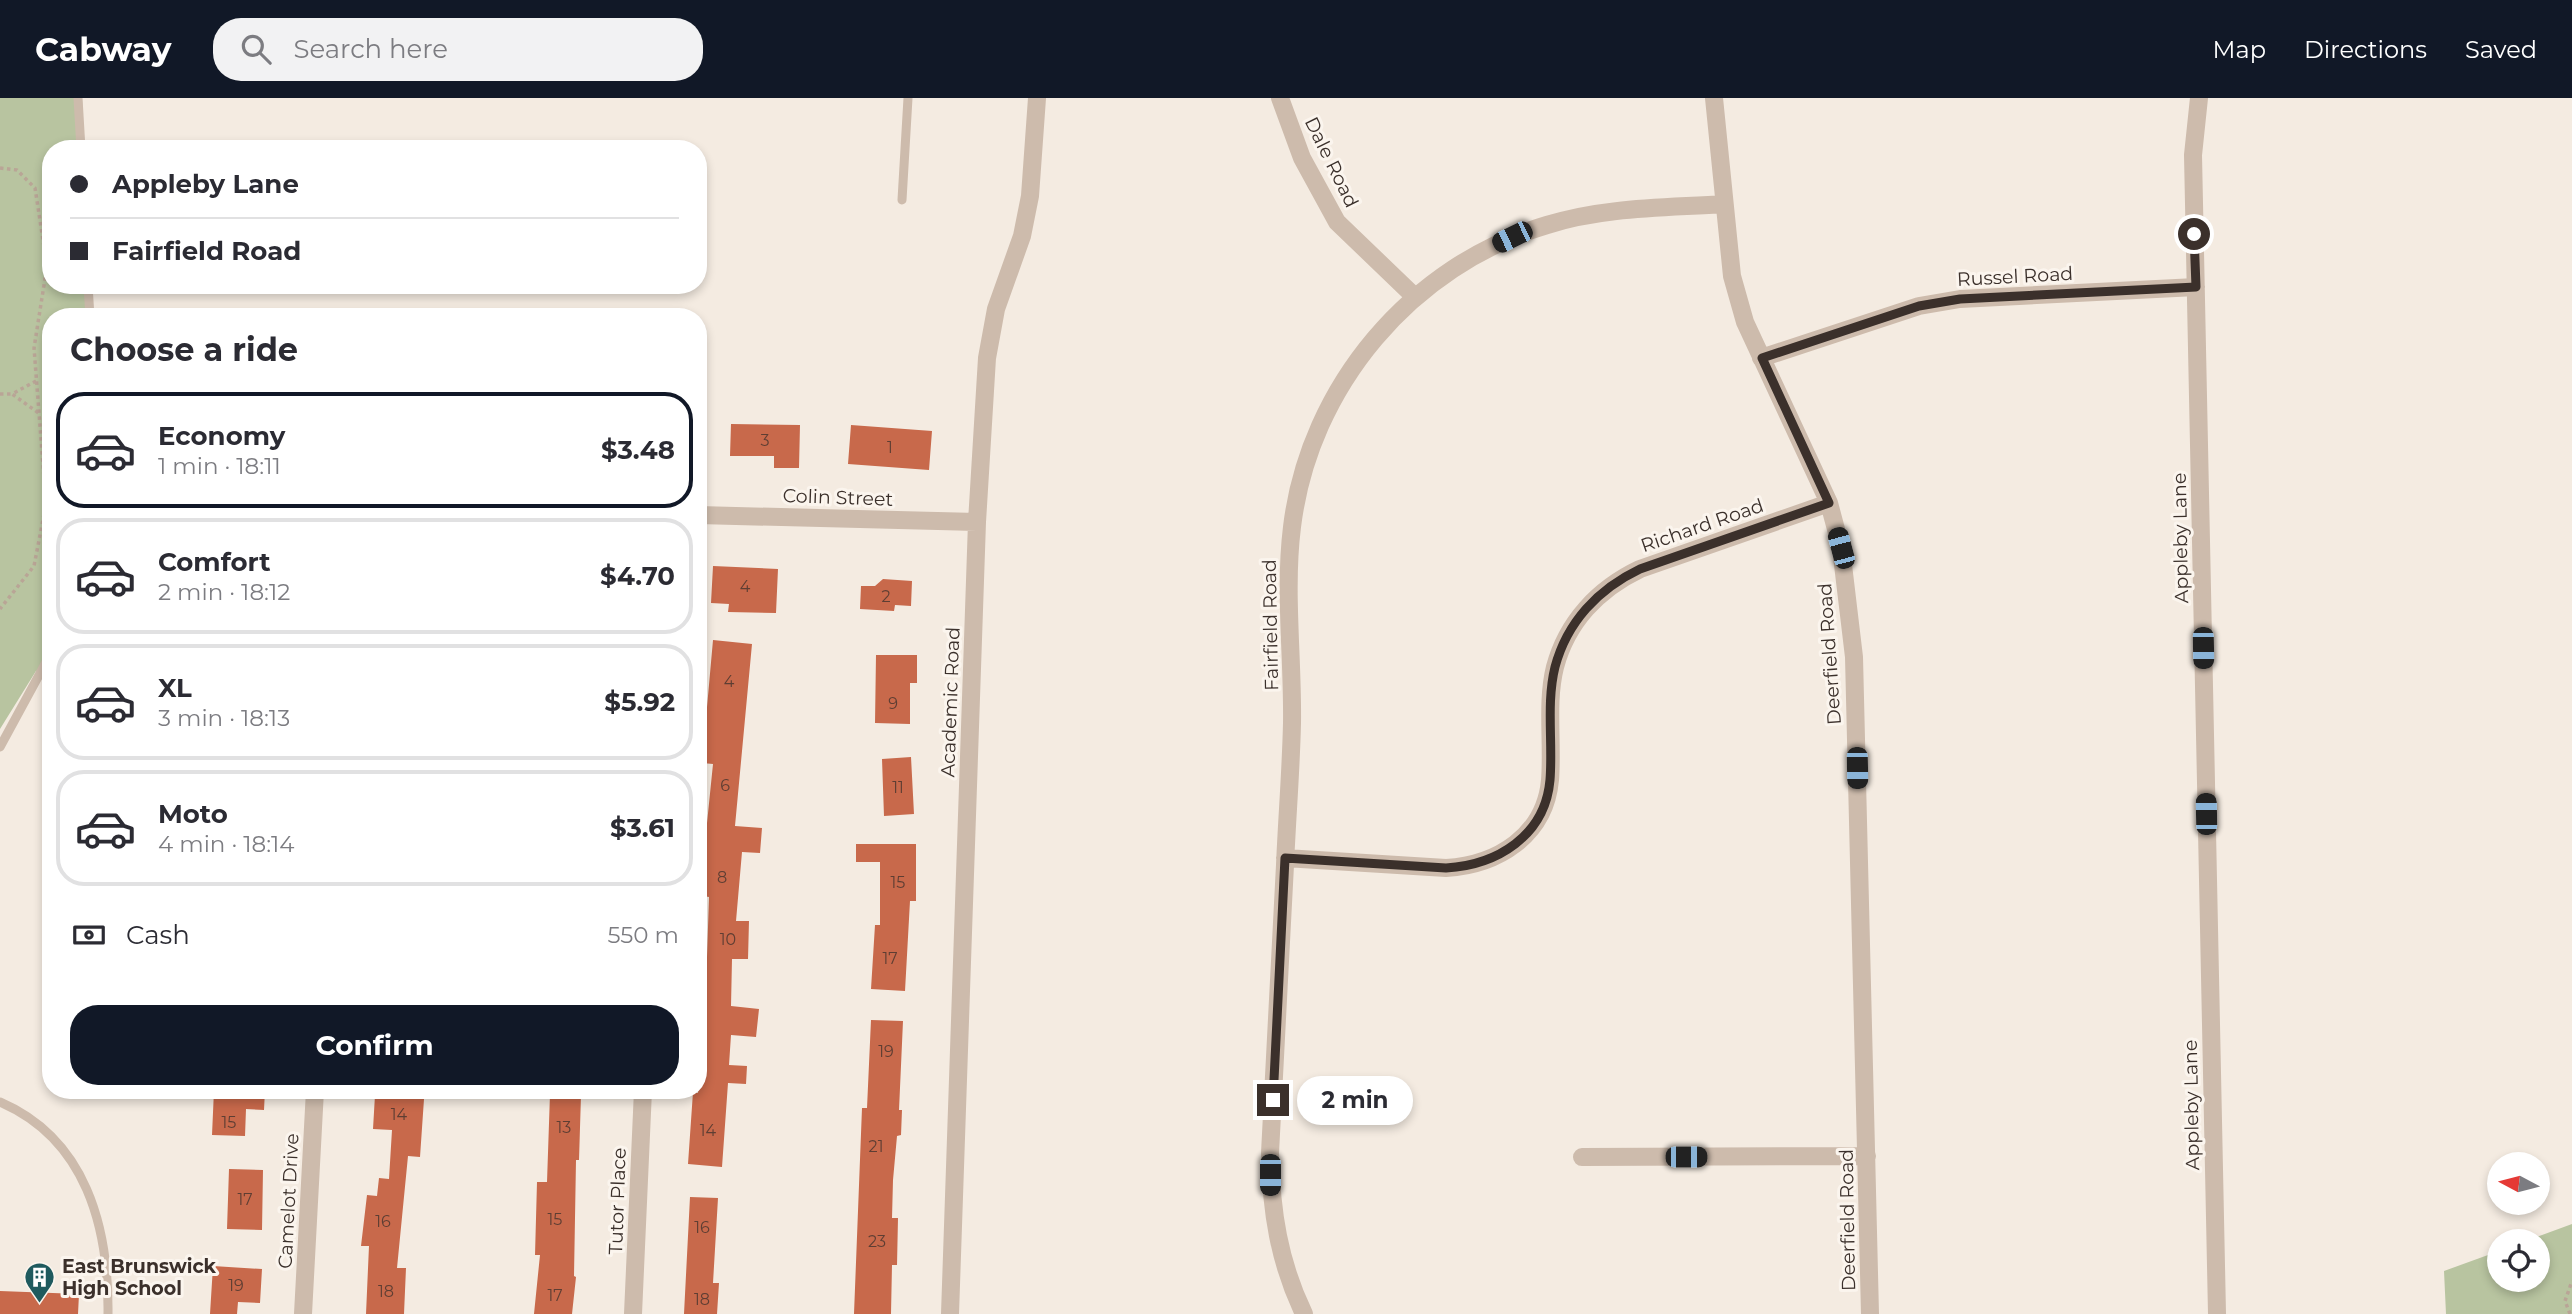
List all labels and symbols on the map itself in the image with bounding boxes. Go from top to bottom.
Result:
street label: Dale Road [1300,113,1363,211]
car [1489,218,1536,256]
route start [2178,218,2210,250]
street label: Russel Road [1956,262,2074,291]
house number: 3 [760,431,770,450]
house number: 1 [887,438,893,457]
street label: Appleby Lane [2168,473,2193,603]
street label: Colin Street [782,484,894,511]
street label: Richard Road [1638,494,1767,557]
car [1826,525,1857,571]
street label: Fairfield Road [1258,559,1283,691]
house number: 4 [740,577,751,596]
street label: Deerfield Road [1813,582,1846,726]
house number: 2 [881,587,891,606]
street label: Academic Road [936,626,965,778]
car [2193,627,2214,669]
house number: 4 [724,672,735,691]
house number: 9 [888,694,898,713]
car [1847,747,1868,789]
house number: 6 [720,776,730,795]
house number: 11 [892,778,904,797]
car [2196,793,2217,835]
house number: 8 [717,868,727,887]
house number: 15 [891,873,905,892]
house number: 10 [720,930,736,949]
house number: 17 [882,949,898,968]
street label: Appleby Lane [2179,1040,2204,1170]
house number: 19 [878,1042,894,1061]
callout: 2 min [1298,1076,1413,1124]
route end [1257,1084,1289,1116]
house number: 14 [391,1105,408,1124]
house number: 15 [222,1113,236,1132]
house number: 13 [557,1118,571,1137]
house number: 14 [700,1121,717,1140]
street label: Camelot Drive [273,1133,304,1269]
house number: 21 [869,1137,883,1156]
street label: Tutor Place [604,1147,631,1255]
car [1666,1147,1708,1168]
street label: Deerfield Road [1835,1149,1860,1291]
north arrow [2487,1152,2550,1214]
car [1260,1154,1281,1196]
house number: 17 [237,1190,253,1209]
house number: 15 [548,1210,562,1229]
house number: 16 [375,1212,391,1231]
house number: 16 [694,1218,710,1237]
house number: 23 [868,1232,886,1251]
place label: East Brunswick High School [62,1255,217,1300]
building icon: East Brunswick High School [22,1260,56,1304]
house number: 19 [228,1276,244,1295]
house number: 18 [378,1282,394,1301]
house number: 17 [547,1286,563,1305]
house number: 18 [694,1290,710,1309]

